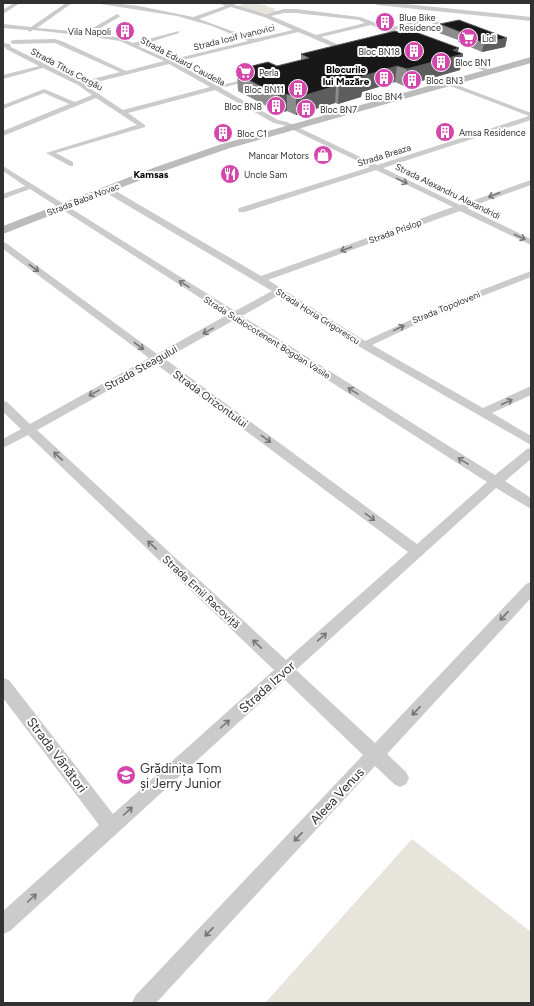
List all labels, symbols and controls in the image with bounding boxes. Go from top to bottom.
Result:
building icon: Blue Bike Residence [374,11,396,33]
place label: Blue Bike Residence [399,12,441,33]
building icon: Vila Napoli [114,20,136,42]
street label: Strada Iosif Ivanovici [192,22,276,52]
place label: Vila Napoli [68,26,111,37]
supermarket icon: Lidl [457,27,479,49]
place label: Lidl [482,33,496,44]
street label: Strada Eduard Caudella [139,34,228,88]
building icon: Bloc BN18 [403,40,425,62]
street label: Strada Titus Cergău [29,45,105,93]
place label: Bloc BN18 [359,46,400,57]
building icon: Bloc BN1 [430,51,452,73]
place label: Bloc BN1 [455,57,491,68]
supermarket icon: Perla [234,61,256,83]
district label: Blocurile lui Mazăre [323,63,370,88]
place label: Perla [259,67,279,78]
building icon: Bloc BN4 [373,67,395,89]
building icon: Bloc BN3 [401,69,423,91]
place label: Bloc BN3 [426,75,463,86]
building icon: Bloc BN11 [287,78,309,100]
place label: Bloc BN11 [244,84,284,95]
place label: Bloc BN4 [365,91,403,102]
building icon: Bloc BN8 [265,95,287,117]
building icon: Bloc BN7 [295,98,317,120]
place label: Bloc BN8 [224,101,262,112]
place label: Bloc BN7 [320,104,357,115]
building icon: Amsa Residence [434,121,456,143]
building icon: Bloc C1 [212,122,234,144]
place label: Amsa Residence [459,127,526,138]
place label: Bloc C1 [237,128,267,139]
street label: Strada Breaza [356,141,413,168]
shop icon: Mancar Motors [312,144,334,166]
place label: Mancar Motors [248,150,309,161]
street label: Strada Alexandru Alexandridi [394,161,502,221]
restaurant icon: Uncle Sam [219,163,241,185]
district label: Kamsas [133,168,169,181]
place label: Uncle Sam [244,169,287,180]
one-way arrow [396,178,408,185]
street label: Strada Baba Novac [45,180,121,218]
one-way arrow [489,192,501,200]
street label: Strada Prislop [367,216,423,246]
one-way arrow [513,234,525,241]
one-way arrow [340,245,352,253]
one-way arrow [29,264,40,272]
one-way arrow [179,280,190,288]
street label: Strada Horia Grigorescu [274,286,362,346]
street label: Strada Topoloveni [410,288,482,326]
street label: Strada Sublocotenent Bogdan Vasile [202,293,332,381]
one-way arrow [392,323,404,331]
one-way arrow [202,327,214,335]
one-way arrow [133,341,144,350]
street label: Strada Steagului [102,343,180,393]
street label: Strada Orizontului [170,368,250,430]
one-way arrow [348,387,359,395]
one-way arrow [88,390,100,398]
one-way arrow [500,398,512,405]
one-way arrow [260,435,271,444]
one-way arrow [53,452,63,461]
one-way arrow [457,457,468,465]
one-way arrow [365,512,376,521]
one-way arrow [147,540,157,550]
street label: Strada Emil Racoviță [160,553,242,631]
one-way arrow [500,611,509,622]
one-way arrow [317,633,328,642]
one-way arrow [252,639,262,649]
street label: Strada Izvor [236,658,298,716]
one-way arrow [411,706,420,716]
street label: Strada Vânători [24,714,90,796]
one-way arrow [220,720,231,729]
place label: Grădinița Tom și Jerry Junior [140,761,222,791]
school or university icon: Grădinița Tom și Jerry Junior [115,764,137,786]
street label: Aleea Venus [307,765,367,827]
one-way arrow [123,806,134,815]
one-way arrow [293,832,303,842]
one-way arrow [27,893,37,902]
one-way arrow [204,927,214,937]

